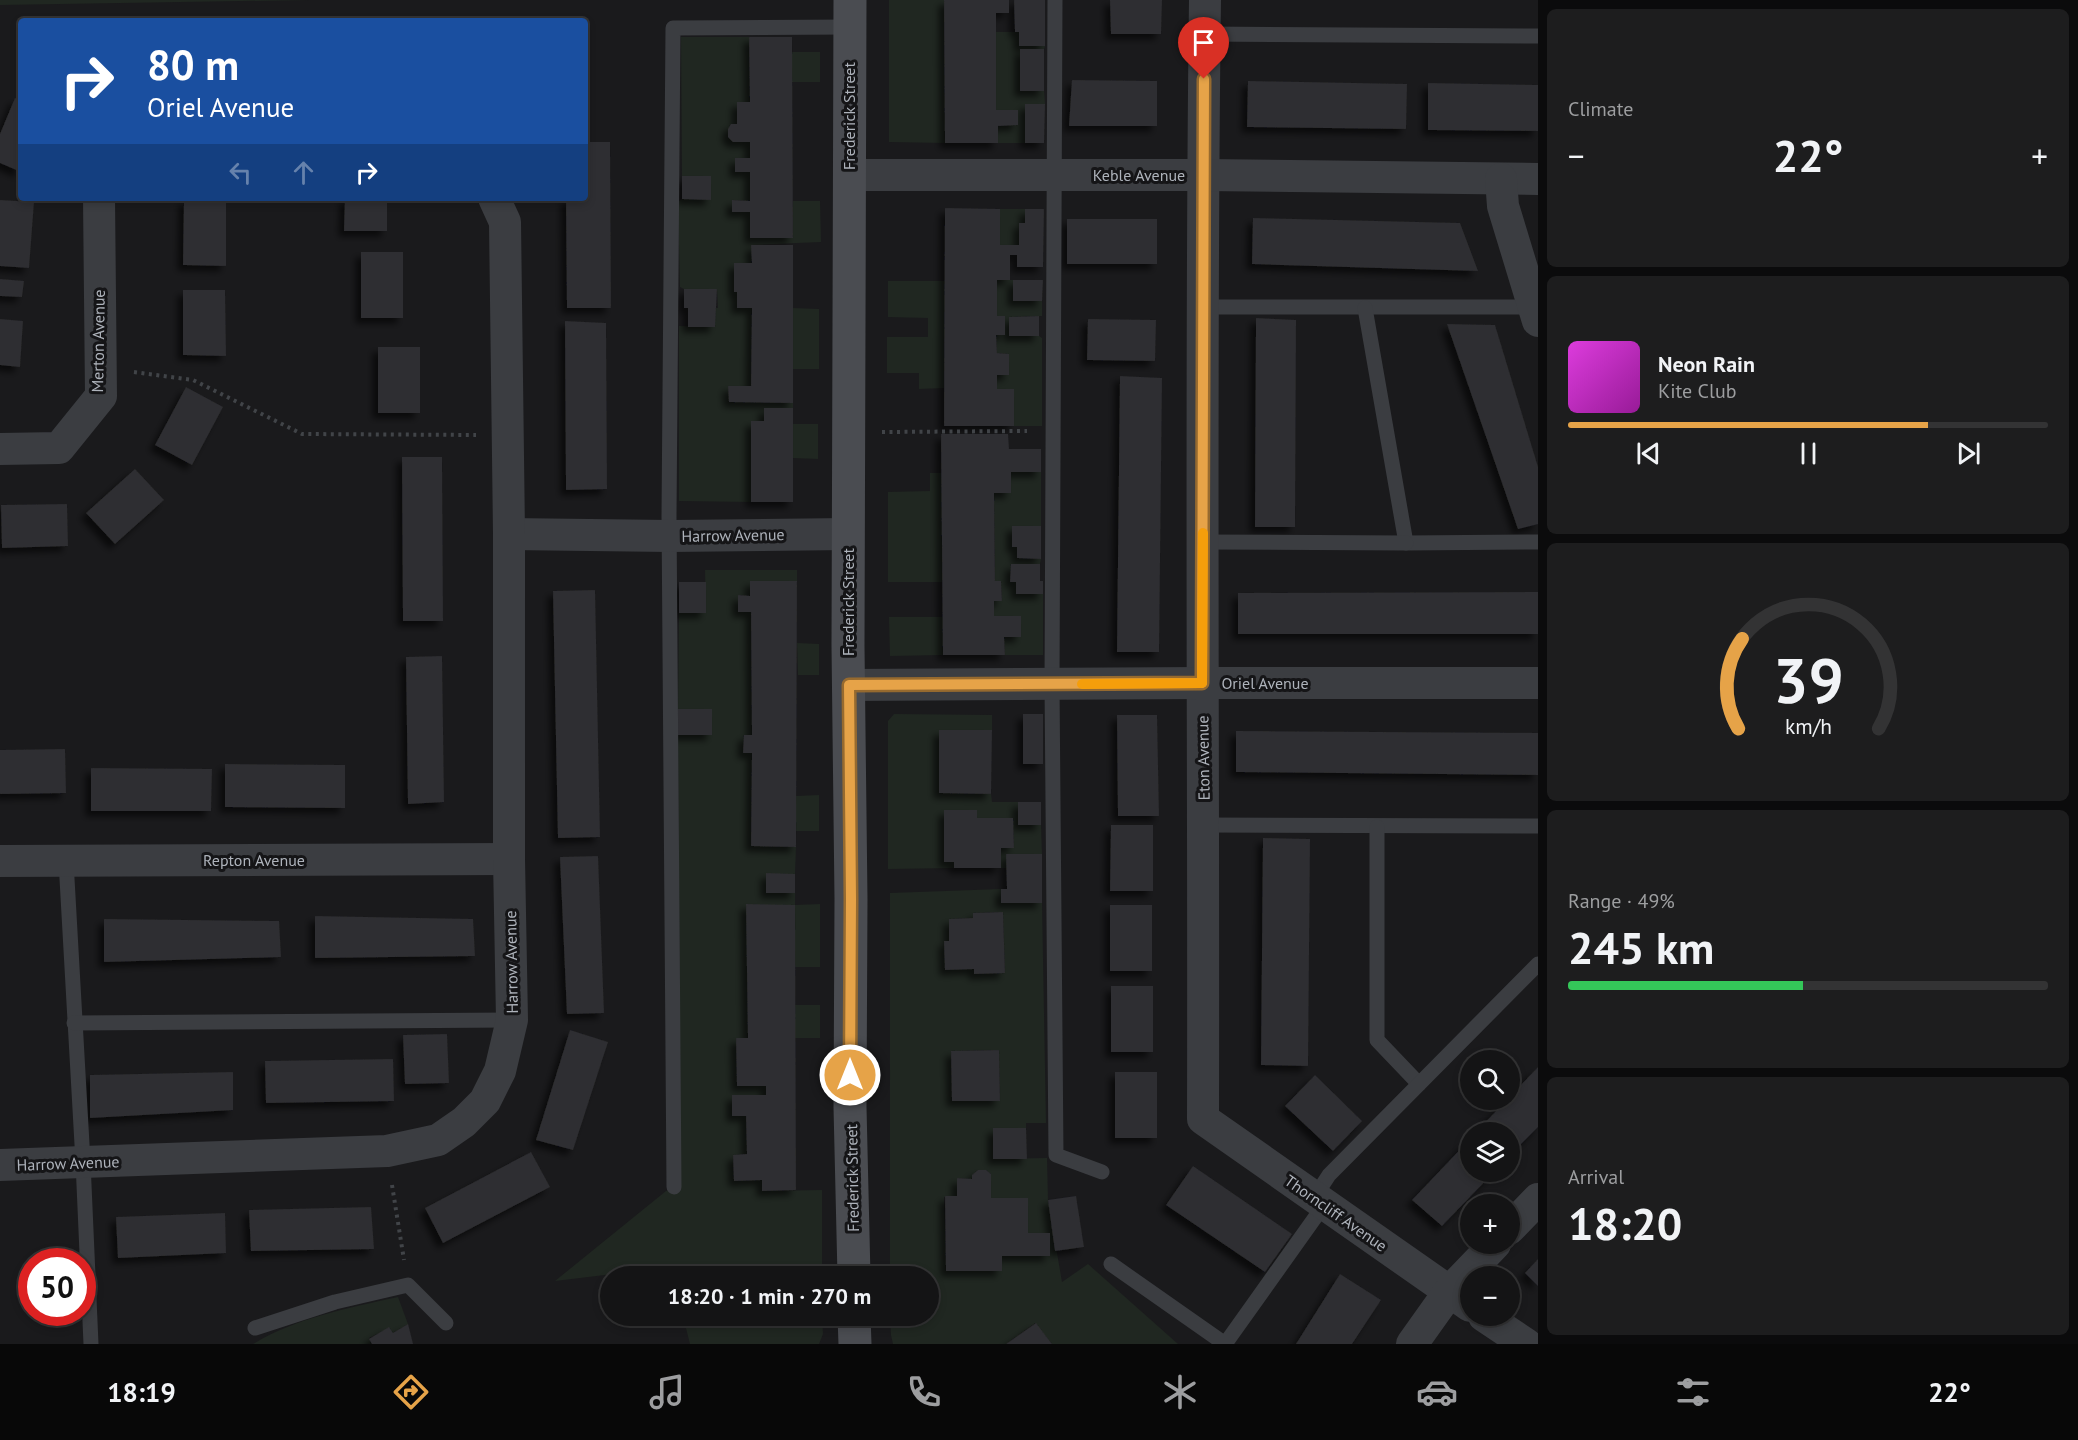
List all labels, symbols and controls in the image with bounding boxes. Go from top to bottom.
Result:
pin [1178,17,1229,79]
icon: arrive [1187,26,1220,59]
text: 80 m [147,37,239,92]
icon: right [48,42,126,120]
street label: Frederick Street [839,62,859,170]
text: Oriel Avenue [147,90,294,124]
text: Climate [1568,96,1634,122]
text: 22° [1773,126,1843,184]
text: − [1568,134,1585,177]
text: + [2031,134,2048,177]
icon: left [224,156,257,189]
icon: ahead [287,156,320,189]
icon: right [350,156,383,189]
street label: Keble Avenue [1093,165,1185,185]
street label: Merton Avenue [87,289,109,393]
text: Neon Rain [1658,350,1755,378]
text: Kite Club [1658,378,1736,404]
icon: previous [1632,437,1665,470]
icon: pause [1792,437,1825,470]
icon: next [1952,437,1985,470]
street label: Harrow Avenue [681,524,785,546]
street label: Frederick Street [838,548,858,656]
text: 39 [1773,639,1843,720]
street label: Oriel Avenue [1221,673,1309,693]
text: km/h [1784,712,1831,740]
street label: Eton Avenue [1192,715,1214,801]
street label: Repton Avenue [203,850,305,870]
text: Range · 49% [1568,888,1675,914]
street label: Harrow Avenue [500,910,522,1014]
text: 245 km [1568,918,1714,976]
position arrow [818,1043,882,1107]
map controls [1460,1050,1520,1326]
button: search [1460,1050,1520,1110]
button: layers [1460,1122,1520,1182]
street label: Frederick Street [841,1123,863,1232]
street label: Harrow Avenue [16,1151,120,1175]
text: Arrival [1568,1164,1624,1190]
street label: Thorncliff Avenue [1281,1170,1391,1256]
button: + [1460,1194,1520,1254]
text: 18:20 [1568,1194,1682,1252]
speed limit sign: 50 [18,1248,96,1326]
button: − [1460,1266,1520,1326]
text: 18:20 · 1 min · 270 m [668,1282,871,1310]
icon: directions [390,1371,432,1413]
icon: music [646,1371,688,1413]
icon: phone [903,1371,945,1413]
icon: climate [1159,1371,1201,1413]
icon: car [1416,1371,1458,1413]
icon: filters [1672,1371,1714,1413]
text: 18:19 [107,1375,176,1409]
text: 22° [1928,1375,1971,1409]

